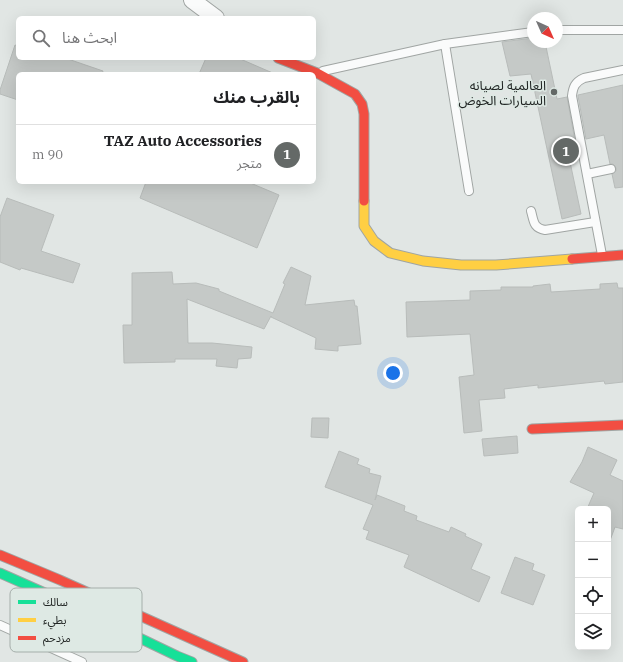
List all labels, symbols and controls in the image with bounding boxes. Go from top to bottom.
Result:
north arrow [527,12,563,48]
search box [16,16,316,60]
icon: search [30,27,52,49]
text: ابحث هنا [62,28,117,47]
place label: العالمية لصيانه السيارات الخوض [459,77,546,109]
text: بالقرب منك [213,86,300,108]
marker: العالمية لصيانه السيارات الخوض [549,87,559,97]
text: TAZ Auto Accessories [104,131,262,150]
pin: 1 [553,136,579,166]
text: 90 m [32,146,63,163]
text: 1 [283,146,291,163]
text: متجر [237,155,262,172]
your location [383,363,403,383]
map controls [575,506,611,650]
button: + [575,506,611,542]
button: − [575,542,611,578]
button: locate [575,578,611,614]
legend [10,588,142,652]
text: سالك [43,595,68,609]
text: بطيء [43,613,66,630]
button: layers [575,614,611,650]
text: مزدحم [43,631,71,647]

